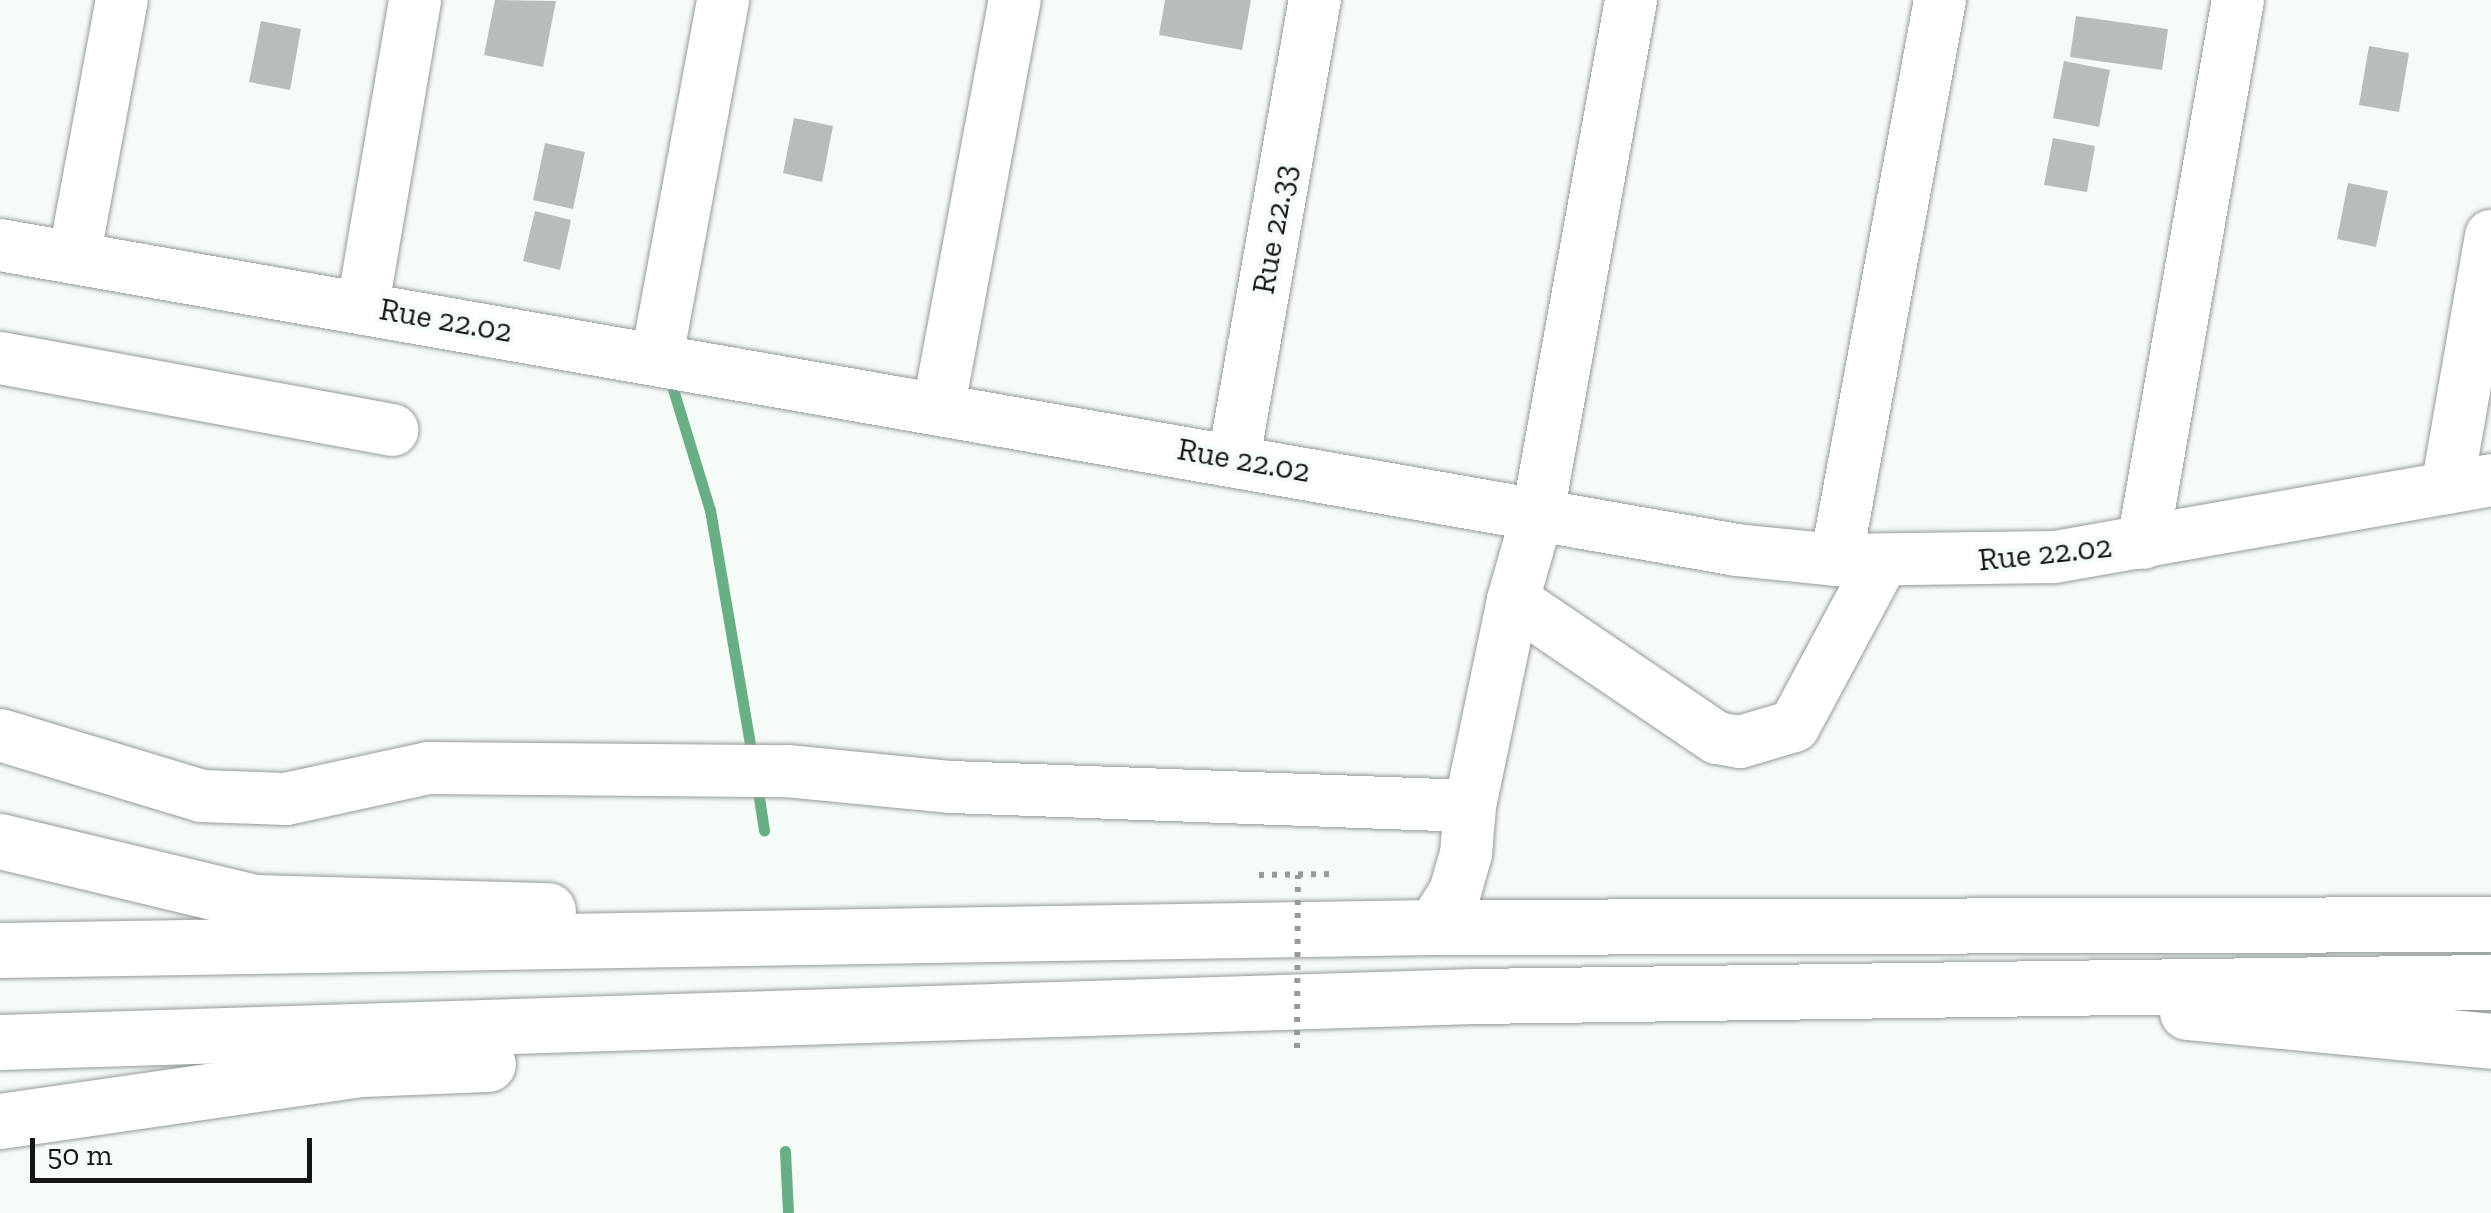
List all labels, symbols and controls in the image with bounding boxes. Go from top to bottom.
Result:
street label: Rue 22.33 [1244,161,1304,297]
street label: Rue 22.02 [377,289,515,351]
street label: Rue 22.02 [1175,429,1313,491]
street label: Rue 22.02 [1976,527,2114,579]
scale bar [35,1118,318,1180]
text: 50 m [47,1137,112,1173]

